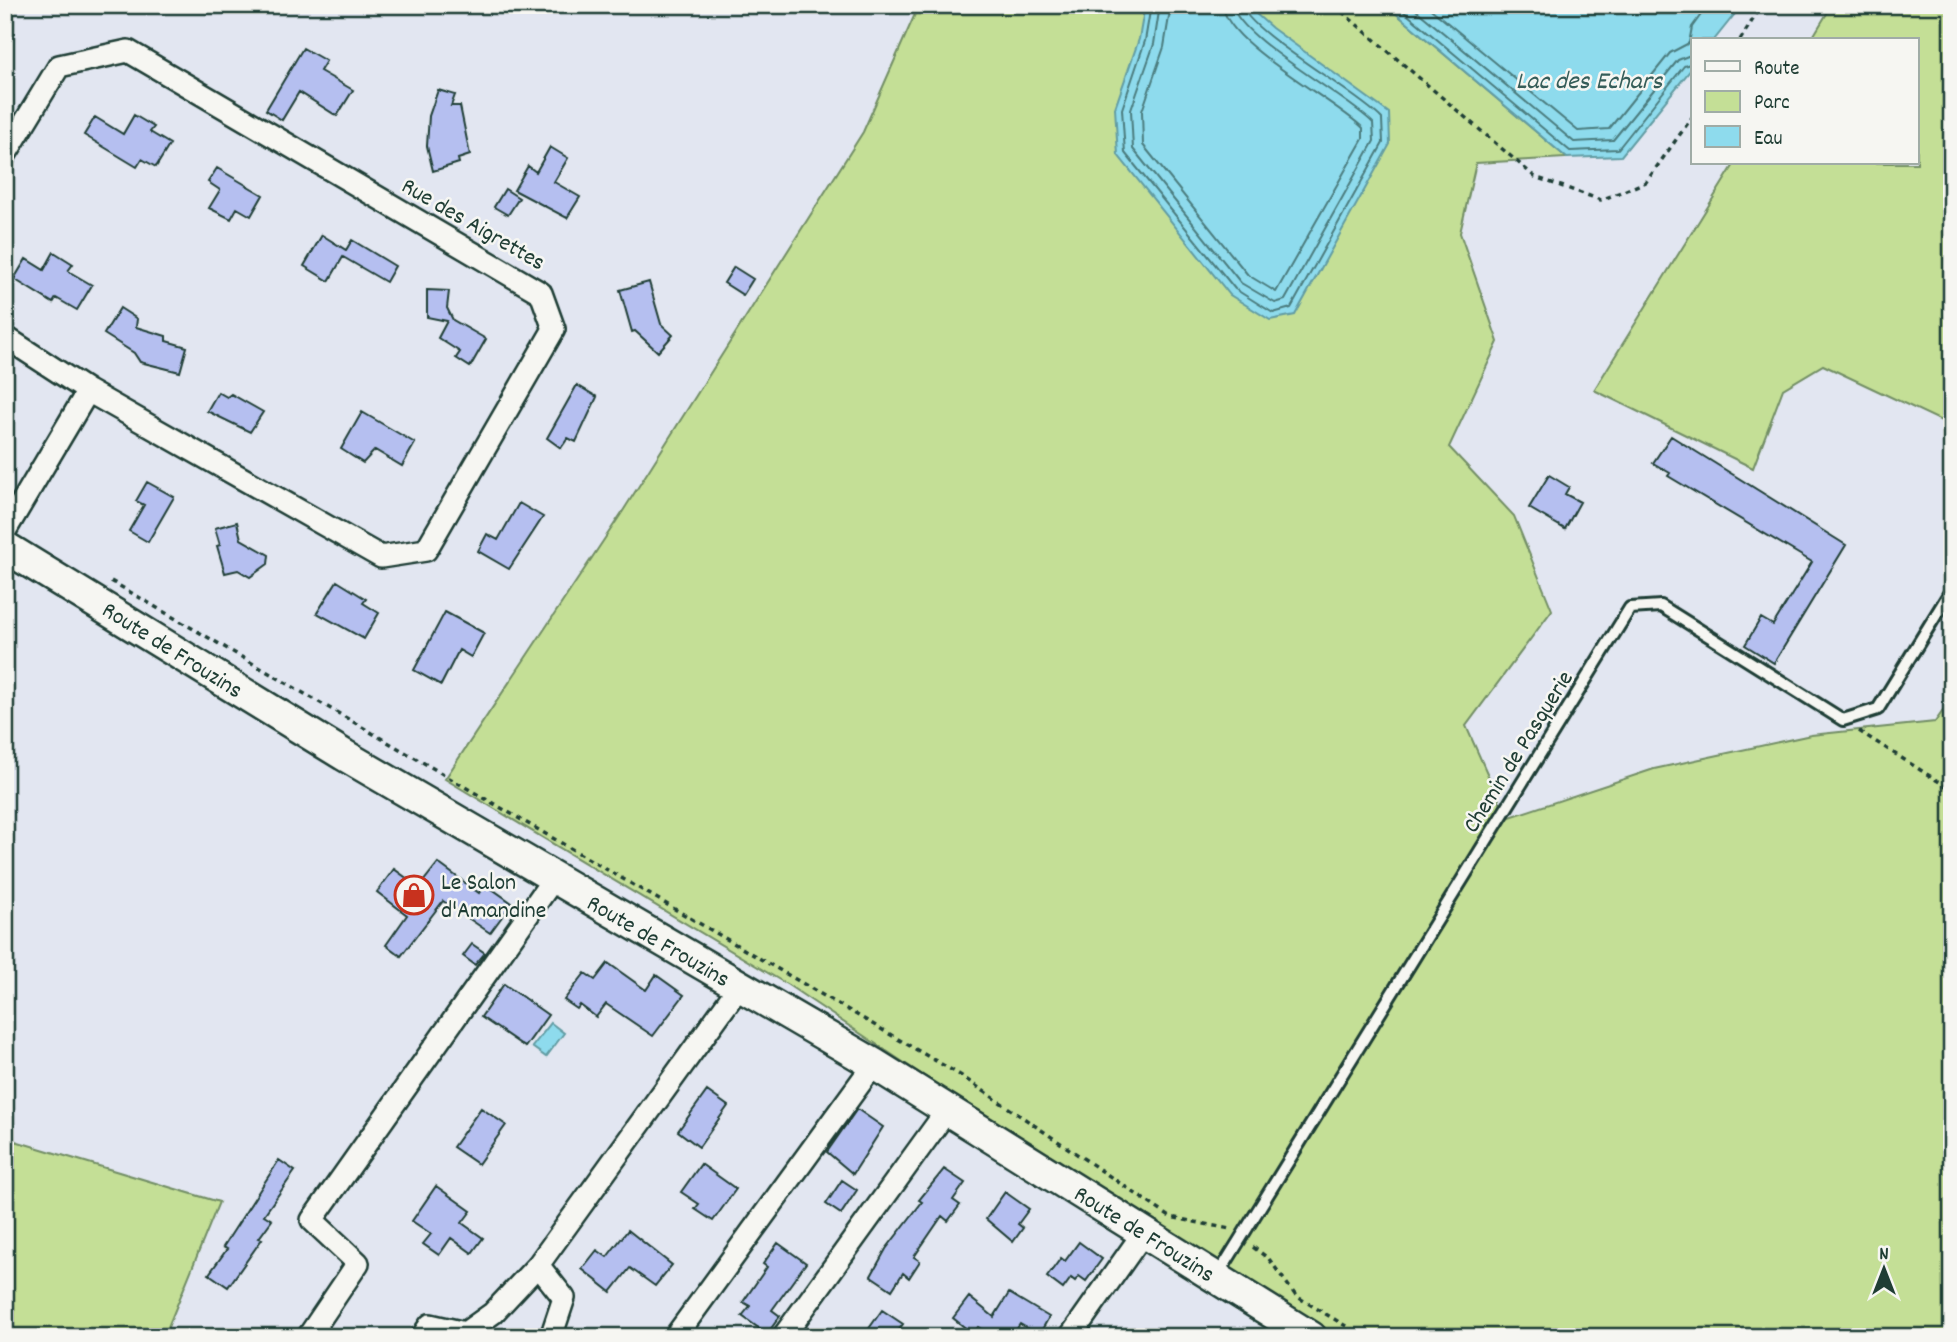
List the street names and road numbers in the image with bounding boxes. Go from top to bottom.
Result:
street label: Rue des Aigrettes [394,171,551,281]
street label: Route de Frouzins [94,595,248,708]
street label: Chemin de Pasquerie [1456,665,1583,840]
street label: Route de Frouzins [580,888,735,997]
street label: Route de Frouzins [1066,1179,1220,1292]

